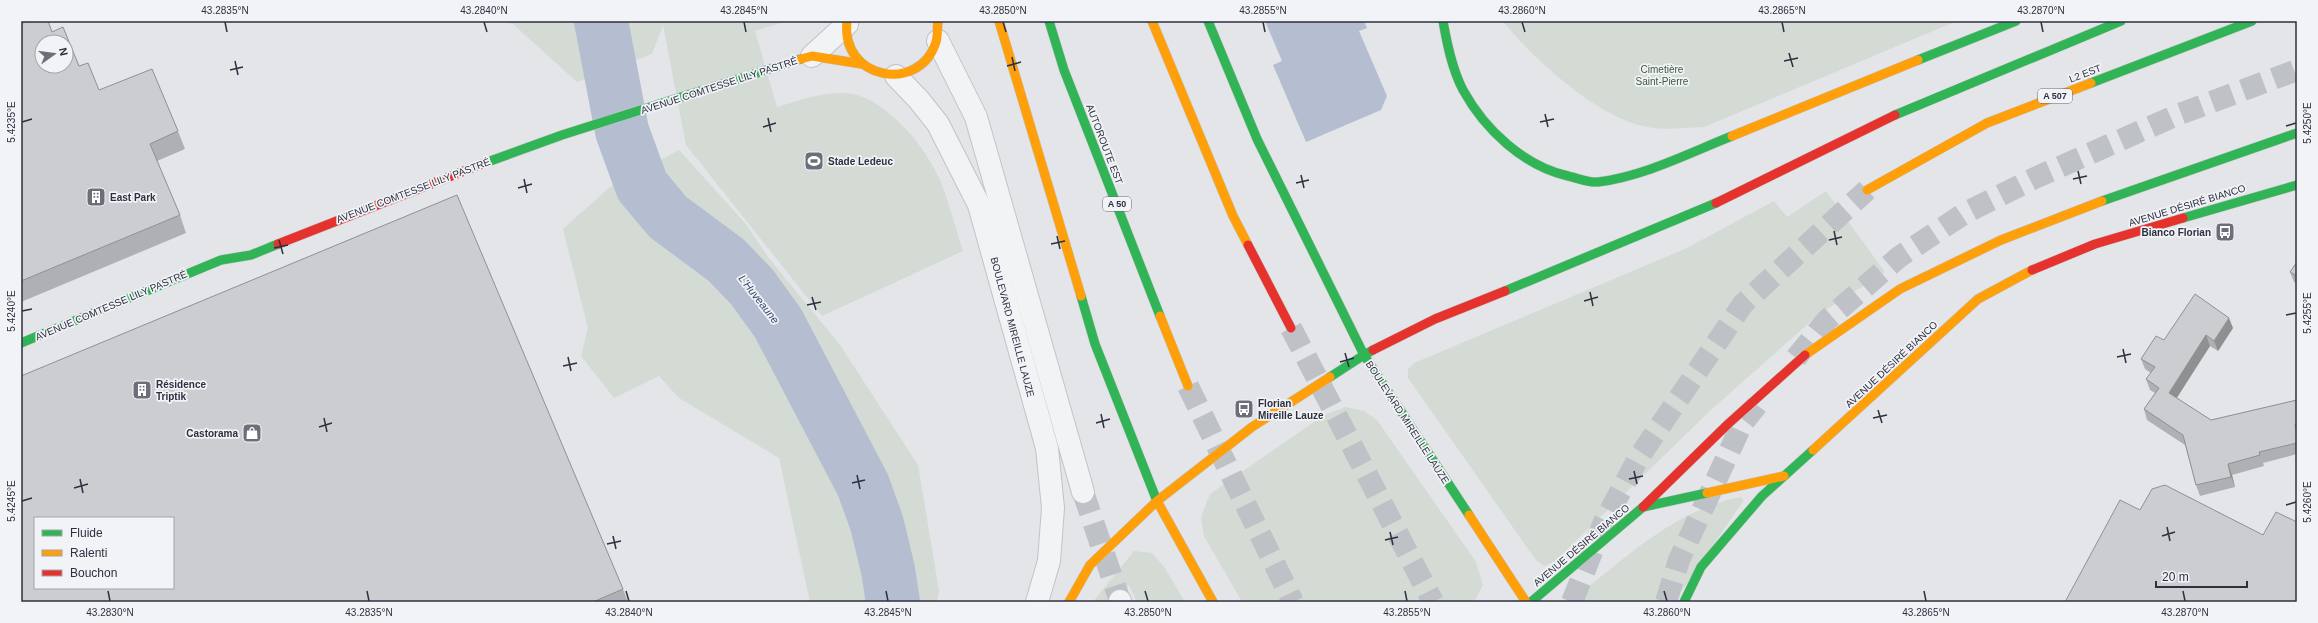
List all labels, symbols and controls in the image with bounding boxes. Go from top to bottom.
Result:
text: 43.2835°N [201,5,249,16]
text: 43.2840°N [460,5,508,16]
text: 43.2845°N [720,5,768,16]
text: 43.2850°N [979,5,1027,16]
text: 43.2855°N [1239,5,1287,16]
text: 43.2860°N [1498,5,1546,16]
text: 43.2865°N [1758,5,1806,16]
text: 43.2870°N [2017,5,2065,16]
north arrow [34,34,74,74]
text: N [57,46,70,57]
street label: AVENUE COMTESSE LILY PASTRÉ [639,54,799,116]
street label: L2 EST [2068,62,2103,85]
park label: Cimetière Saint-Pierre [1636,64,1689,87]
road number: A 507 [2038,89,2072,103]
text: 5.4235°E [6,101,17,143]
text: 5.4250°E [2302,102,2313,144]
street label: AUTOROUTE EST [1084,103,1125,186]
sports icon: Stade Ledeuc [803,150,825,172]
street label: AVENUE COMTESSE LILY PASTRÉ [334,155,492,225]
place label: Stade Ledeuc [828,156,893,167]
street label: AVENUE DÉSIRÉ BIANCO [2127,181,2247,229]
building icon: East Park [85,186,107,208]
place label: East Park [110,192,156,203]
road number: A 50 [1103,197,1131,211]
bus stop icon: Bianco Florian [2214,221,2236,243]
place label: Bianco Florian [2142,227,2211,238]
street label: BOULEVARD MIREILLE LAUZE [989,256,1037,399]
street label: AVENUE COMTESSE LILY PASTRÉ [33,267,189,343]
water label: L'Huveaune [736,272,782,326]
text: 5.4240°E [6,290,17,332]
text: 5.4255°E [2302,292,2313,334]
street label: AVENUE DÉSIRÉ BIANCO [1842,318,1940,410]
street label: BOULEVARD MIREILLE LAUZE [1364,359,1452,486]
building icon: Résidence Triptik [131,379,153,401]
place label: Résidence Triptik [156,379,206,402]
bus stop icon: Florian Mireille Lauze [1233,398,1255,420]
place label: Florian Mireille Lauze [1258,398,1324,421]
shop icon: Castorama [241,422,263,444]
place label: Castorama [186,428,238,439]
text: 5.4245°E [6,480,17,522]
text: 5.4260°E [2302,481,2313,523]
street label: AVENUE DÉSIRÉ BIANCO [1531,501,1632,589]
legend [34,517,174,589]
text: Fluide [70,526,103,540]
text: Ralenti [70,546,107,560]
scale bar [2156,563,2247,589]
text: Bouchon [70,566,117,580]
text: 20 m [2162,570,2189,584]
text: 43.2830°N [86,607,134,618]
text: 43.2835°N [345,607,393,618]
text: 43.2840°N [605,607,653,618]
text: 43.2845°N [864,607,912,618]
text: 43.2850°N [1124,607,1172,618]
text: 43.2855°N [1383,607,1431,618]
text: 43.2860°N [1643,607,1691,618]
text: 43.2865°N [1902,607,1950,618]
text: 43.2870°N [2161,607,2209,618]

